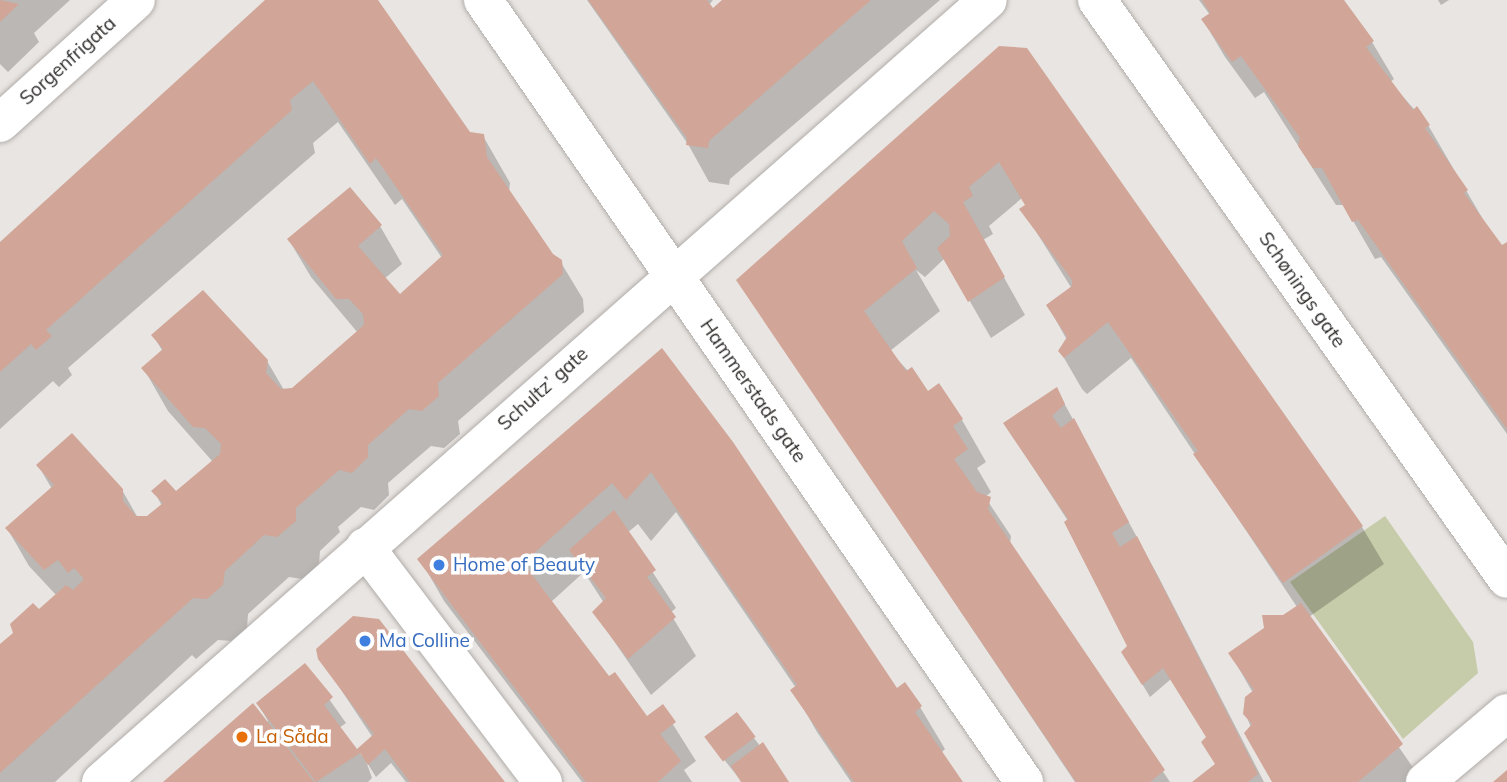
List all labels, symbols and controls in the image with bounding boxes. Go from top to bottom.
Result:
street label: Sorgenfrigata [15,12,121,110]
street label: Schønings gate [1254,228,1350,352]
street label: Hammerstads gate [695,315,811,467]
street label: Schultz’ gate [493,343,593,435]
place label: Home of Beauty [453,554,595,576]
marker: Home of Beauty [431,557,447,573]
place label: Ma Colline [379,630,470,652]
marker: Ma Colline [357,633,373,649]
place label: La Såda [256,726,329,748]
marker: La Såda [234,729,250,745]

